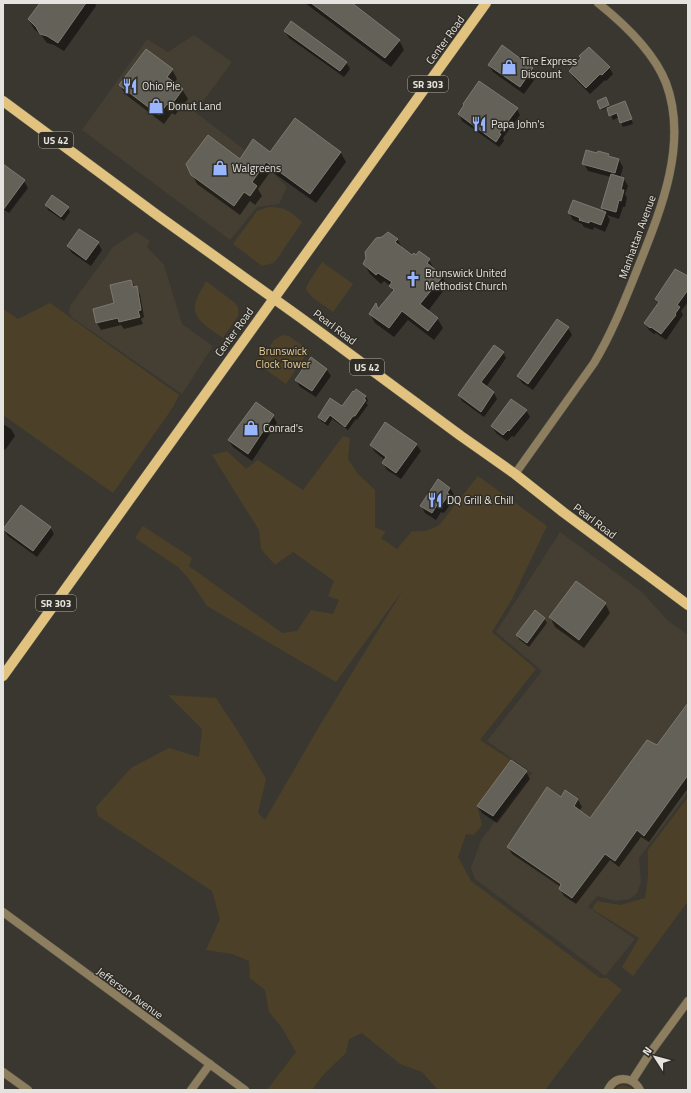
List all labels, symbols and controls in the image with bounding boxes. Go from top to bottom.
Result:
street label: Center Road [422,12,468,68]
place label: Tire Express Discount [521,53,577,82]
shop icon: Tire Express Discount [500,58,518,76]
road number: SR 303 [408,76,448,92]
restaurant icon: Ohio Pie [121,77,139,95]
place label: Ohio Pie [142,78,181,94]
shop icon: Donut Land [147,97,165,115]
place label: Donut Land [168,98,222,114]
restaurant icon: Papa John's [470,115,488,133]
place label: Papa John's [491,116,545,132]
road number: US 42 [39,132,73,148]
shop icon: Walgreens [211,159,229,177]
place label: Walgreens [232,160,281,176]
street label: Manhattan Avenue [614,192,660,281]
place label: Brunswick United Methodist Church [425,265,507,294]
church icon: Brunswick United Methodist Church [404,270,422,288]
street label: Center Road [211,304,257,360]
street label: Pearl Road [310,306,360,349]
park label: Brunswick Clock Tower [255,343,311,372]
road number: US 42 [350,359,384,375]
shop icon: Conrad's [242,419,260,437]
place label: Conrad's [263,420,303,436]
restaurant icon: DQ Grill & Chill [426,491,444,509]
place label: DQ Grill & Chill [447,492,514,508]
street label: Pearl Road [570,500,620,543]
road number: SR 303 [36,595,76,611]
street label: Jefferson Avenue [93,963,167,1023]
north arrow [635,1037,675,1077]
text: N [638,1043,656,1059]

